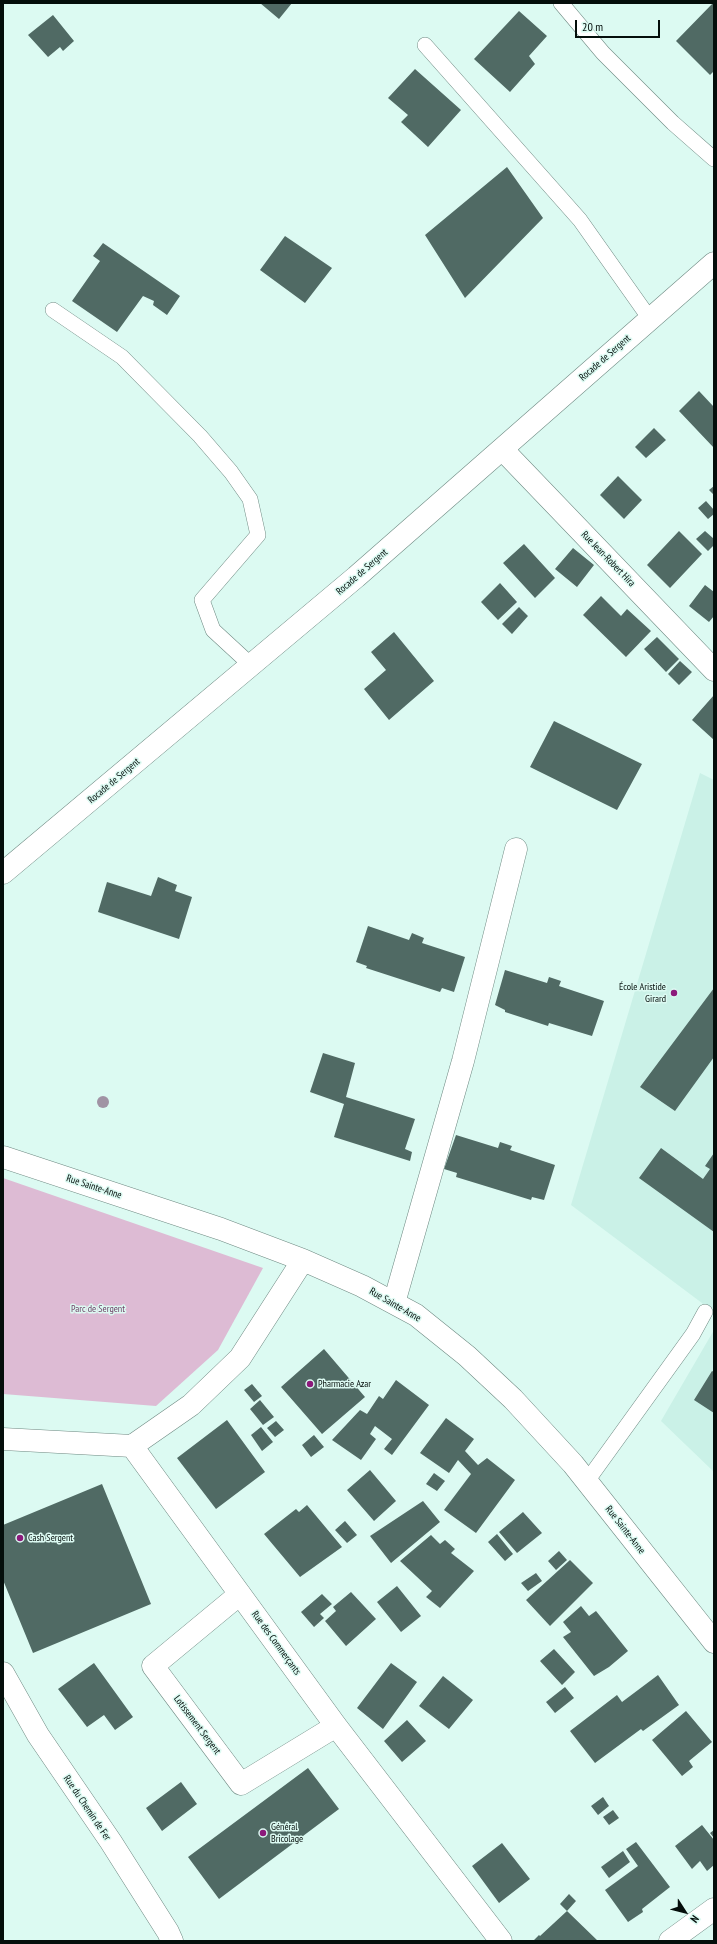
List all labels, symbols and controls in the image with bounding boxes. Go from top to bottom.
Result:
scale bar [577,12,662,38]
text: 20 m [582,19,603,34]
street label: Rocade de Sergent [577,332,633,384]
street label: Rue Jean-Robert Hira [578,529,638,589]
street label: Rocade de Sergent [334,546,390,598]
street label: Rocade de Sergent [86,756,142,806]
place label: École Aristide Girard [619,981,666,1004]
marker: École Aristide Girard [669,988,679,998]
street label: Rue Sainte-Anne [65,1172,123,1202]
street label: Rue Sainte-Anne [367,1285,423,1325]
park label: Parc de Sergent [71,1303,125,1315]
place label: Pharmacie Azar [318,1378,371,1390]
marker: Pharmacie Azar [305,1379,315,1389]
street label: Rue Sainte-Anne [603,1504,647,1556]
place label: Cash Sergent [28,1532,73,1544]
marker: Cash Sergent [15,1533,25,1543]
street label: Rue des Commerçants [249,1609,303,1677]
street label: Lotissement Sergent [171,1693,223,1757]
street label: Rue du Chemin de Fer [61,1773,113,1843]
place label: Général Bricolage [271,1821,303,1844]
marker: Général Bricolage [258,1828,268,1838]
north arrow [665,1892,705,1932]
text: N [687,1913,702,1926]

